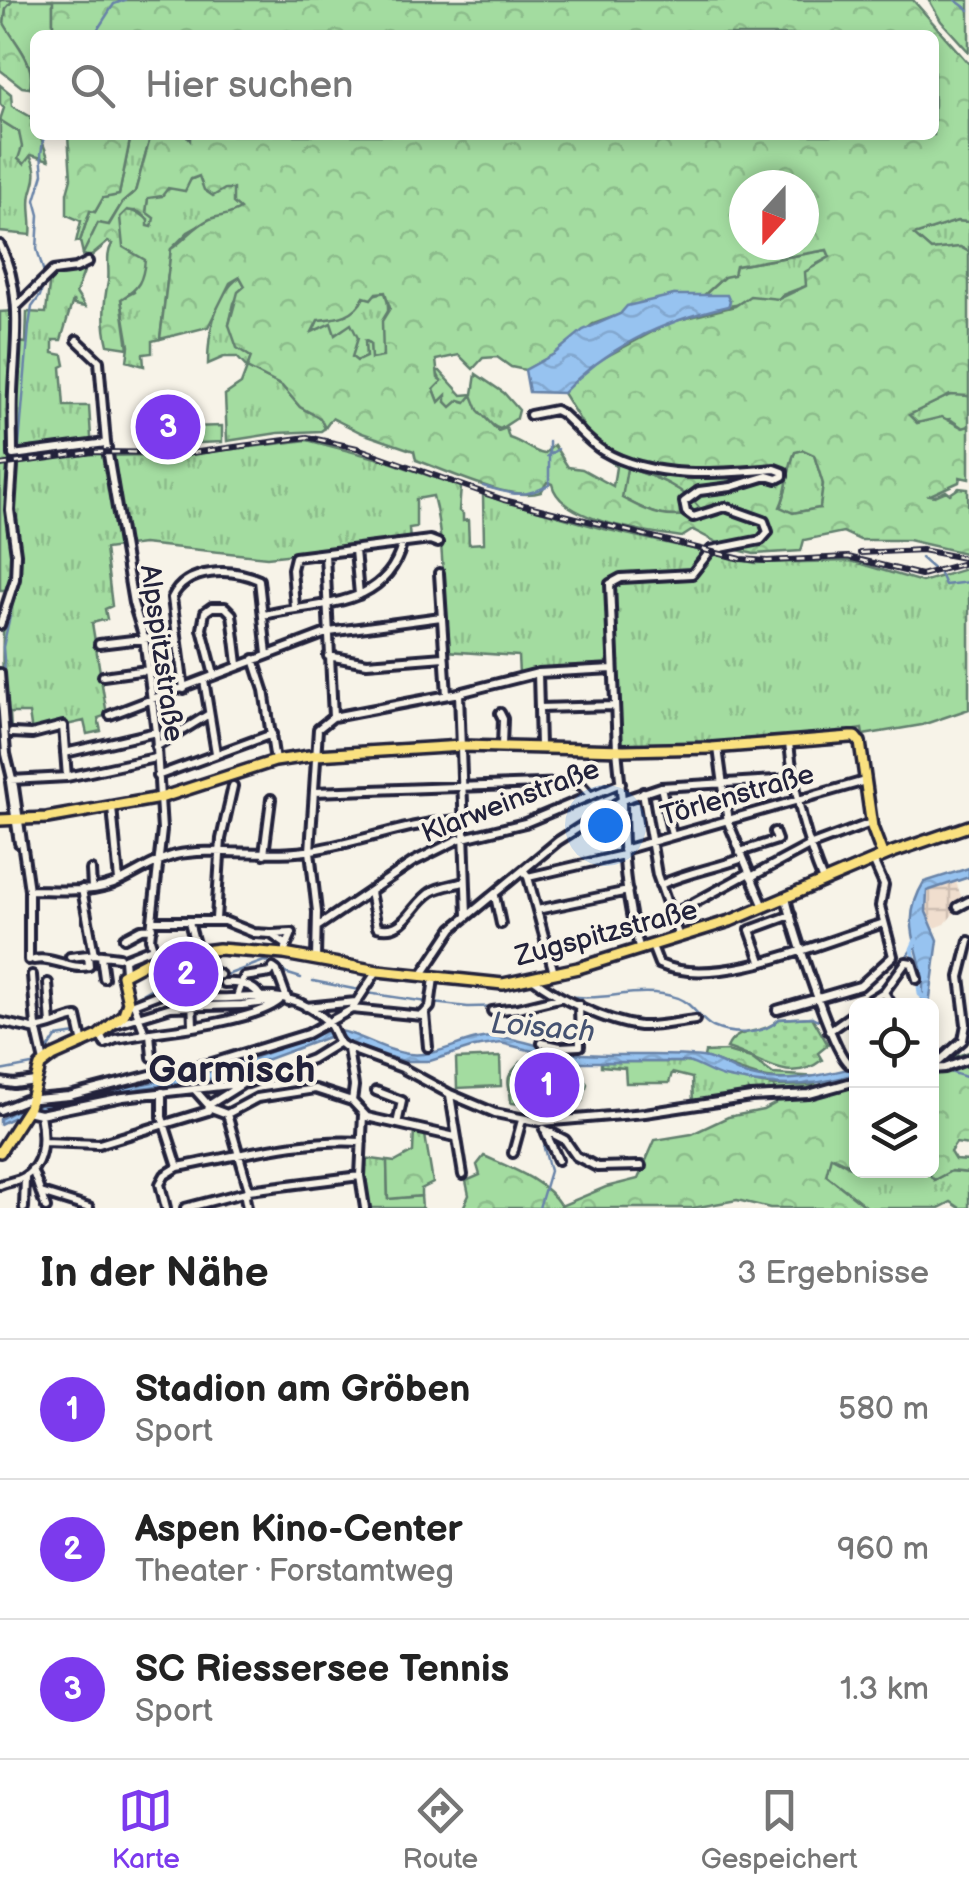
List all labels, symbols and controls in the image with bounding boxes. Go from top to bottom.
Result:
search box [30,30,939,140]
icon: search [65,58,120,113]
text: Hier suchen [145,63,353,108]
north arrow [729,170,819,260]
pin: 3 [136,390,200,464]
street label: Alpspitzstraße [133,563,190,744]
street label: Klarweinstraße [417,752,604,850]
street label: Törlenstraße [657,758,818,833]
your location [580,800,631,851]
street label: Zugspitzstraße [511,893,701,974]
pin: 2 [154,936,218,1012]
map controls [849,998,939,1178]
button: locate [849,998,939,1088]
water label: Loisach [489,1006,596,1050]
district label: Garmisch [149,1048,315,1093]
pin: 1 [514,1048,580,1122]
button: layers [849,1088,939,1178]
text: In der Nähe [40,1248,269,1299]
text: 3 Ergebnisse [737,1254,929,1293]
text: Stadion am Gröben [135,1367,470,1412]
text: 1 [66,1390,79,1429]
text: 580 m [838,1390,929,1429]
text: Sport [135,1412,213,1451]
text: Aspen Kino-Center [135,1507,463,1552]
text: 2 [63,1530,82,1569]
text: 960 m [837,1530,929,1569]
text: Theater · Forstamtweg [135,1552,454,1591]
text: SC Riessersee Tennis [135,1647,509,1692]
text: 3 [63,1670,82,1709]
text: 1.3 km [840,1670,929,1709]
text: Sport [135,1692,213,1731]
tab: Karte [111,1783,180,1876]
tab: Route [403,1783,478,1876]
tab: Gespeichert [701,1783,858,1876]

